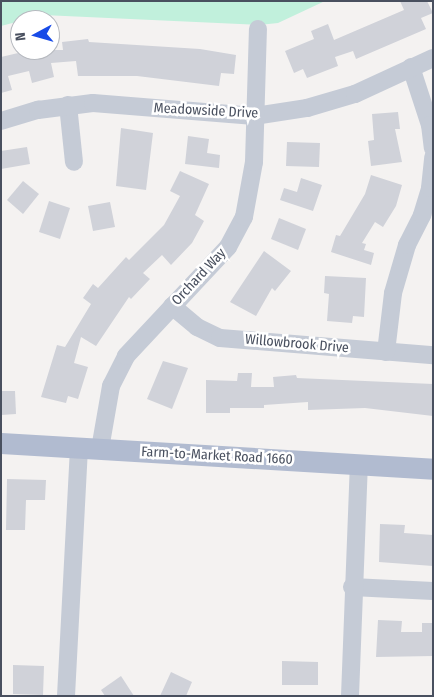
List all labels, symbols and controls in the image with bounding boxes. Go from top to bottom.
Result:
north arrow [10,10,60,60]
text: N [12,31,29,42]
street label: Meadowside Drive [153,100,259,122]
street label: Orchard Way [168,245,230,309]
street label: Willowbrook Drive [244,331,350,357]
street label: Farm-to-Market Road 1660 [141,444,293,468]

